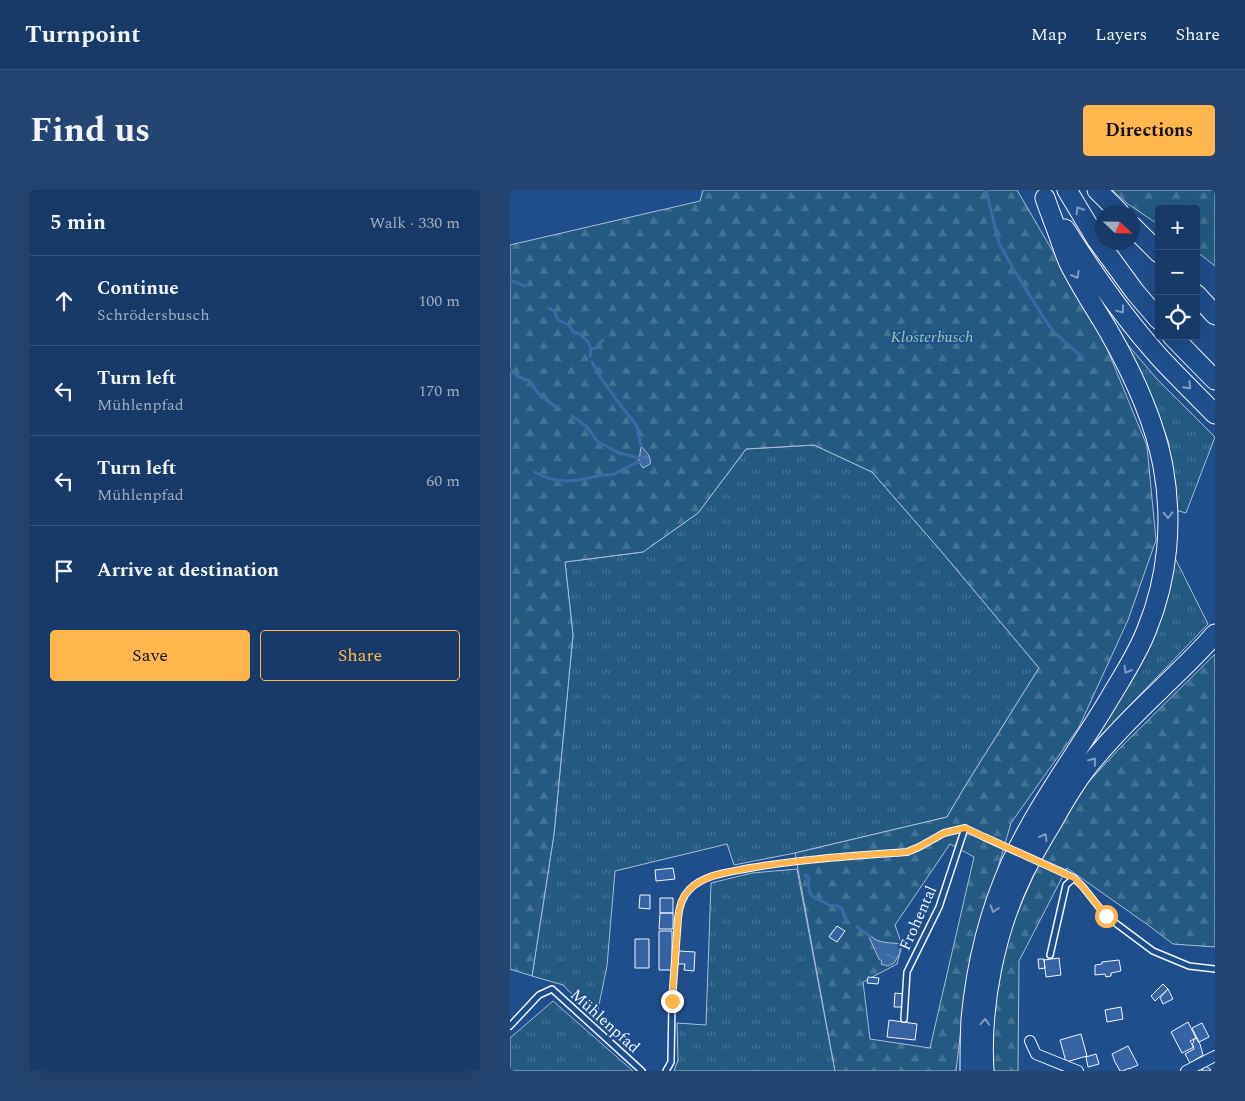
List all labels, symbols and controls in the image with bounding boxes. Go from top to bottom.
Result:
text: Turnpoint [25,17,141,53]
text: Map [1031,21,1067,48]
text: Layers [1095,21,1147,48]
text: Share [1175,21,1220,48]
text: Find us [30,104,150,157]
button: Directions [1083,105,1215,156]
north arrow [1095,205,1140,250]
map controls [1155,205,1200,340]
button: + [1155,205,1200,250]
one-way arrow [1076,206,1085,215]
text: 5 min [50,207,106,239]
text: Walk · 330 m [369,211,460,235]
button: − [1155,250,1200,295]
one-way arrow [1070,270,1080,279]
text: Continue [97,274,179,303]
icon: ahead [50,287,78,315]
text: 100 m [418,289,460,313]
button: locate [1155,295,1200,340]
text: Schrödersbusch [97,303,209,327]
one-way arrow [1116,304,1124,313]
park label: Klosterbusch [891,325,973,349]
text: Turn left [97,364,176,393]
icon: left [50,377,78,405]
text: 170 m [418,379,460,403]
one-way arrow [1182,380,1191,389]
text: Mühlenpfad [97,393,184,417]
text: Turn left [97,454,176,483]
icon: left [50,467,78,495]
text: 60 m [426,469,460,493]
text: Mühlenpfad [97,483,184,507]
one-way arrow [1162,511,1173,519]
text: Arrive at destination [97,556,279,585]
icon: arrive [50,557,78,585]
button: Save [50,630,250,681]
button: Share [260,630,460,681]
one-way arrow [1123,664,1133,673]
one-way arrow [1087,758,1095,767]
one-way arrow [1037,833,1047,842]
street label: Frohental [893,882,943,954]
one-way arrow [990,904,1000,912]
route start [1095,905,1118,928]
street label: Mühlenpfad [565,983,645,1059]
route end [661,990,684,1013]
one-way arrow [980,1018,991,1026]

